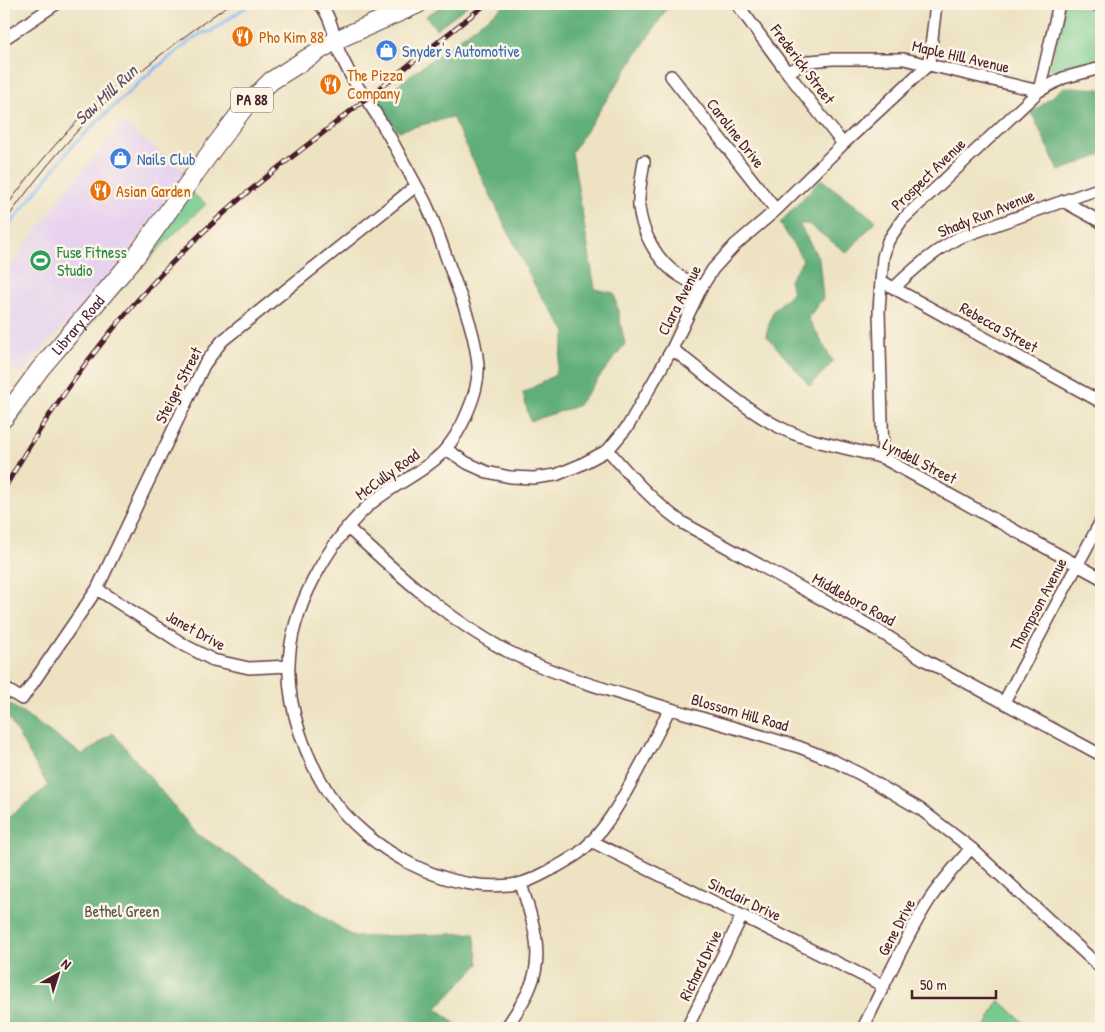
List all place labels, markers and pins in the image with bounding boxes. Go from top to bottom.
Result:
restaurant icon: Pho Kim 88 [231,25,255,49]
place label: Pho Kim 88 [259,26,324,48]
shop icon: Snyder's Automotive [374,39,398,63]
place label: Snyder's Automotive [402,40,521,62]
place label: The Pizza Company [347,64,403,104]
restaurant icon: The Pizza Company [319,72,343,96]
shop icon: Nails Club [109,147,133,171]
place label: Nails Club [137,148,195,170]
restaurant icon: Asian Garden [88,179,112,203]
place label: Asian Garden [116,180,191,202]
place label: Fuse Fitness Studio [56,241,127,281]
sports icon: Fuse Fitness Studio [29,249,53,273]

